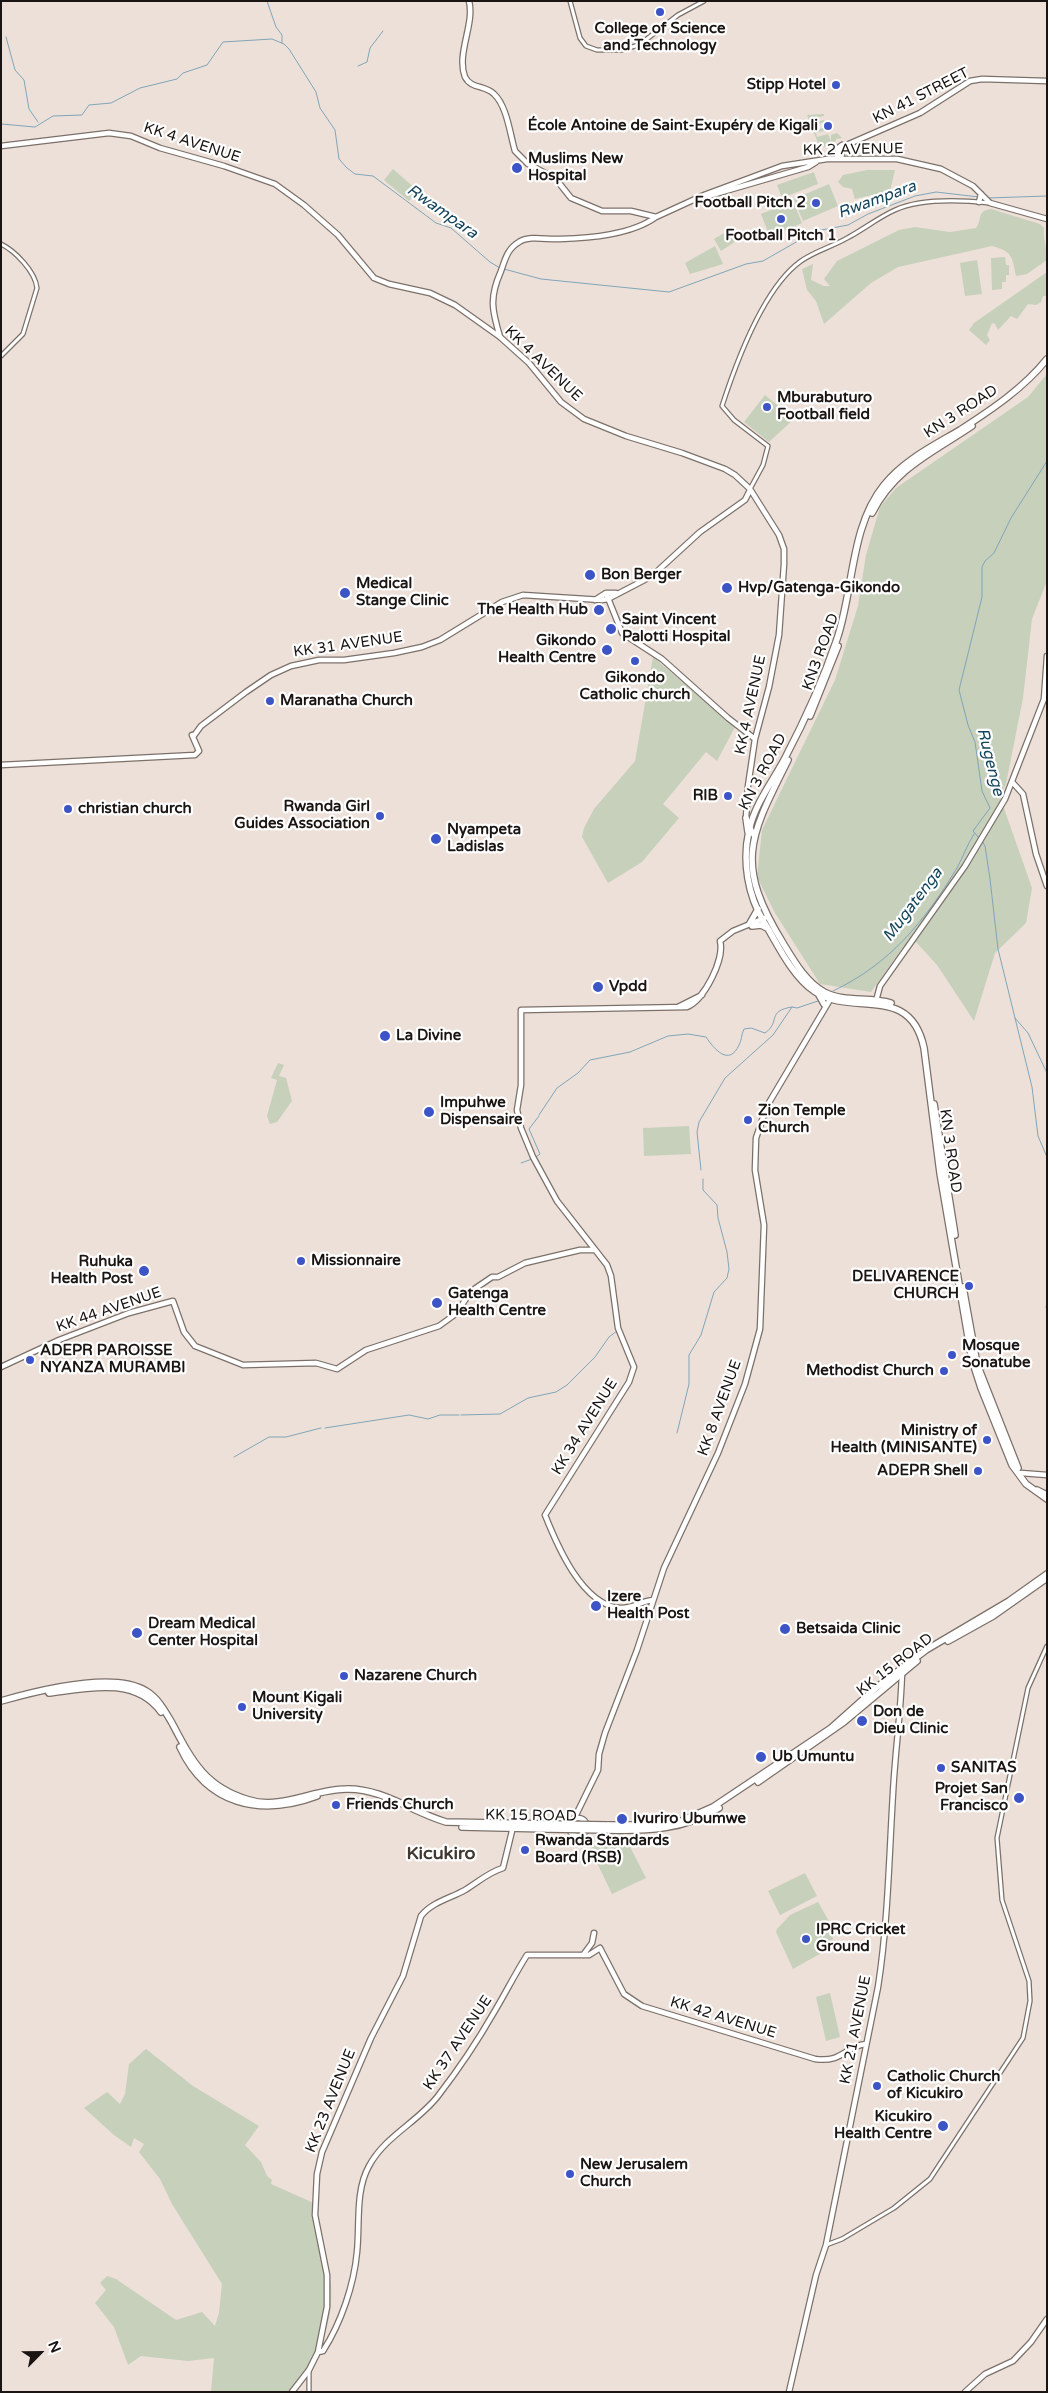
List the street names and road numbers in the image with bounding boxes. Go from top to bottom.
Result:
street label: KN 41 STREET [870,64,972,128]
street label: KK 4 AVENUE [141,119,243,167]
street label: KK 2 AVENUE [802,140,904,160]
street label: KK 4 AVENUE [500,323,586,405]
street label: KN 3 ROAD [921,381,1001,443]
street label: KN3 ROAD [799,611,843,693]
street label: KK 31 AVENUE [292,628,404,662]
street label: KK 4 AVENUE [732,654,770,756]
street label: KN 3 ROAD [735,731,791,813]
street label: KN 3 ROAD [935,1108,965,1194]
street label: KK 44 AVENUE [54,1284,164,1336]
street label: KK 8 AVENUE [694,1358,746,1458]
street label: KK 34 AVENUE [548,1375,622,1479]
street label: KK 15 ROAD [853,1630,937,1700]
street label: KK 15 ROAD [485,1806,577,1826]
street label: KK 21 AVENUE [837,1974,875,2086]
street label: KK 37 AVENUE [420,1992,496,2094]
street label: KK 42 AVENUE [668,1993,778,2043]
street label: KK 23 AVENUE [302,2047,360,2155]

